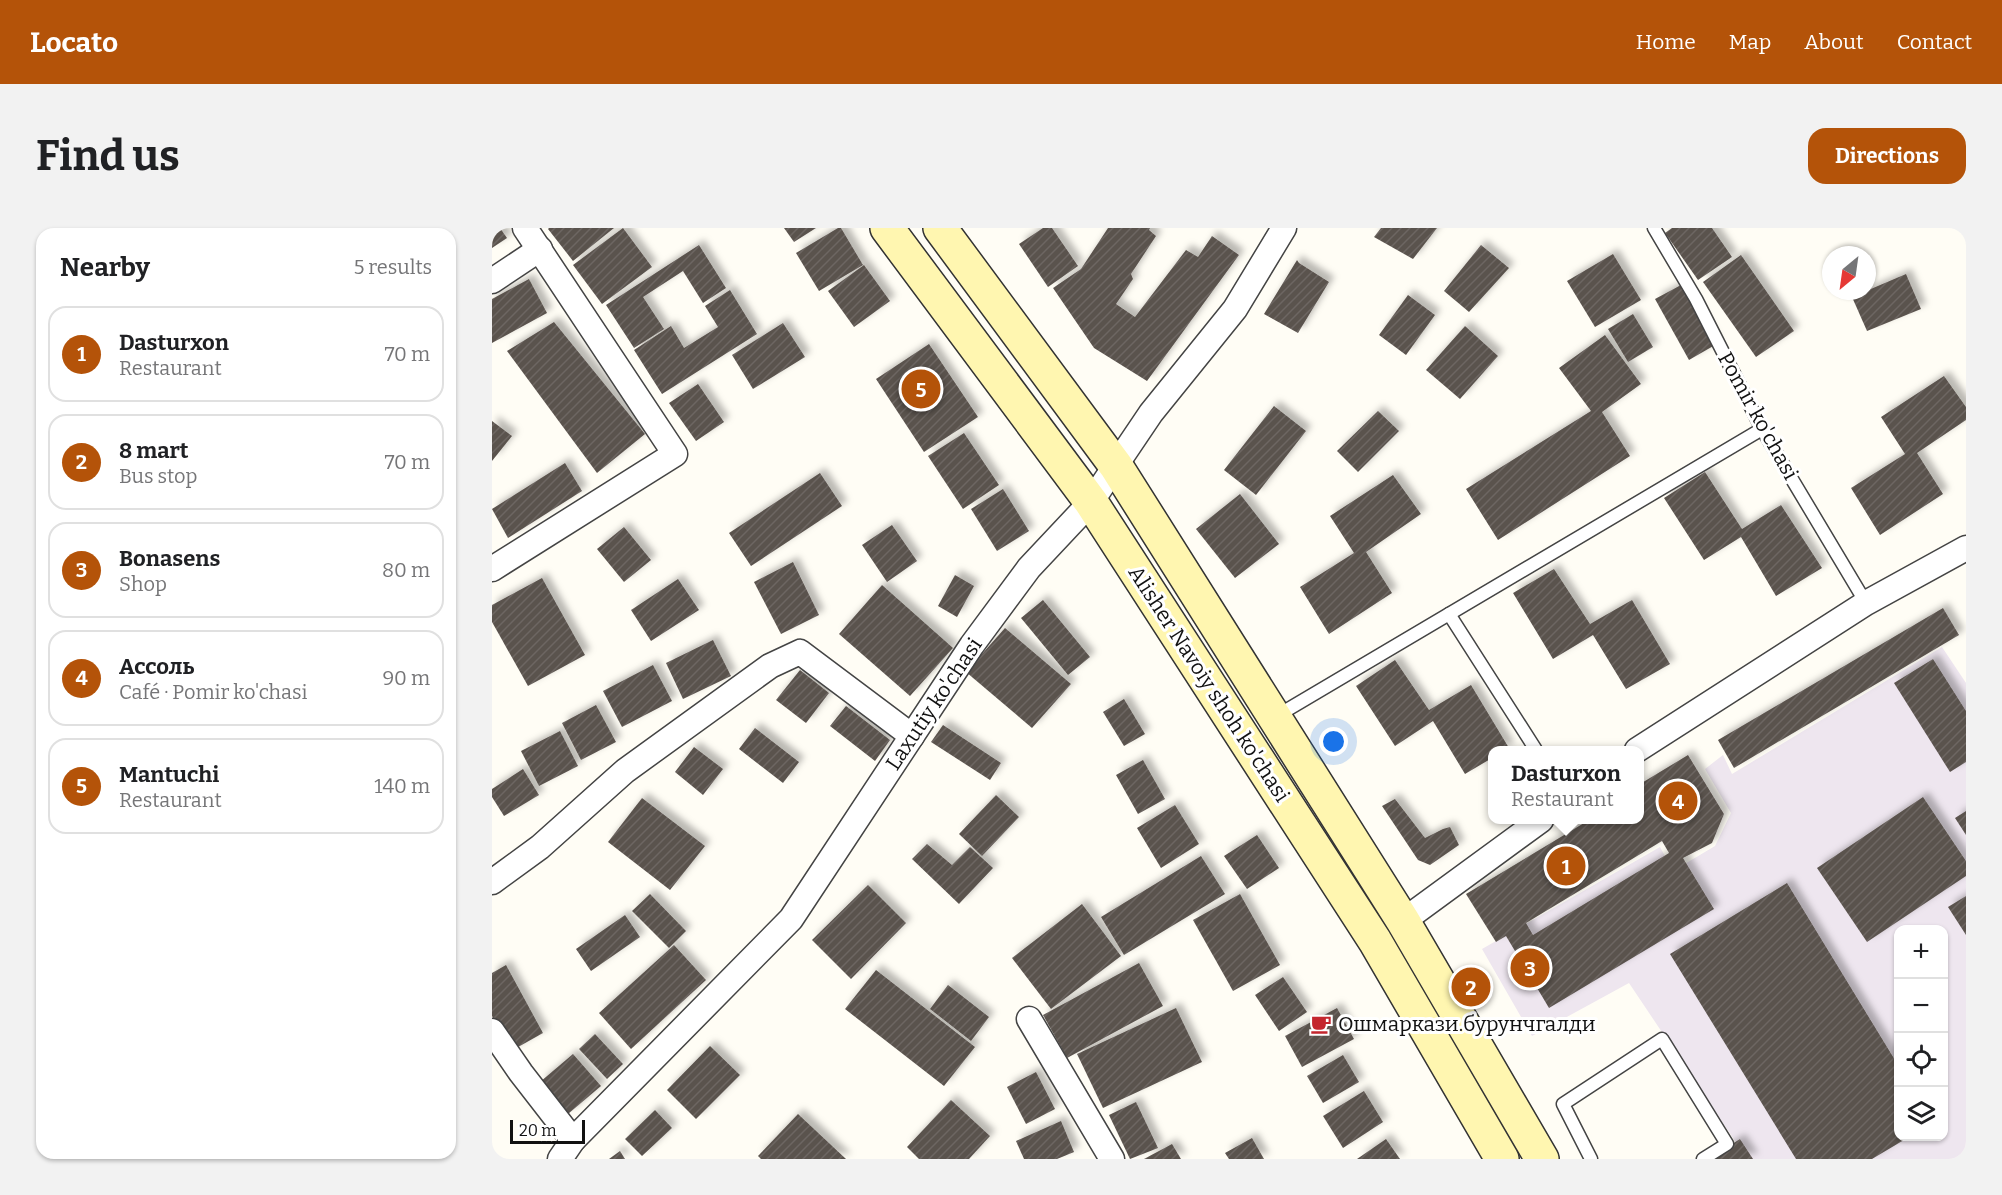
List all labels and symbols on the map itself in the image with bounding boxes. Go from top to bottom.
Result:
north arrow [1822,246,1876,300]
street label: Pomir ko'chasi [1712,348,1804,484]
pin: 5 [902,366,940,412]
street label: Alisher Navoiy shoh ko'chasi [1123,561,1295,807]
street label: Laxutiy ko'chasi [880,633,988,775]
your location [1319,727,1348,756]
pin: 4 [1658,778,1698,824]
pin: 1 [1546,844,1586,888]
pin: 3 [1510,946,1550,990]
pin: 2 [1452,964,1490,1010]
place label: Ошмаркази.бурунчгалди [1338,1011,1596,1037]
cafe icon: Ошмаркази.бурунчгалди [1309,1012,1333,1036]
scale bar [510,1117,585,1144]

